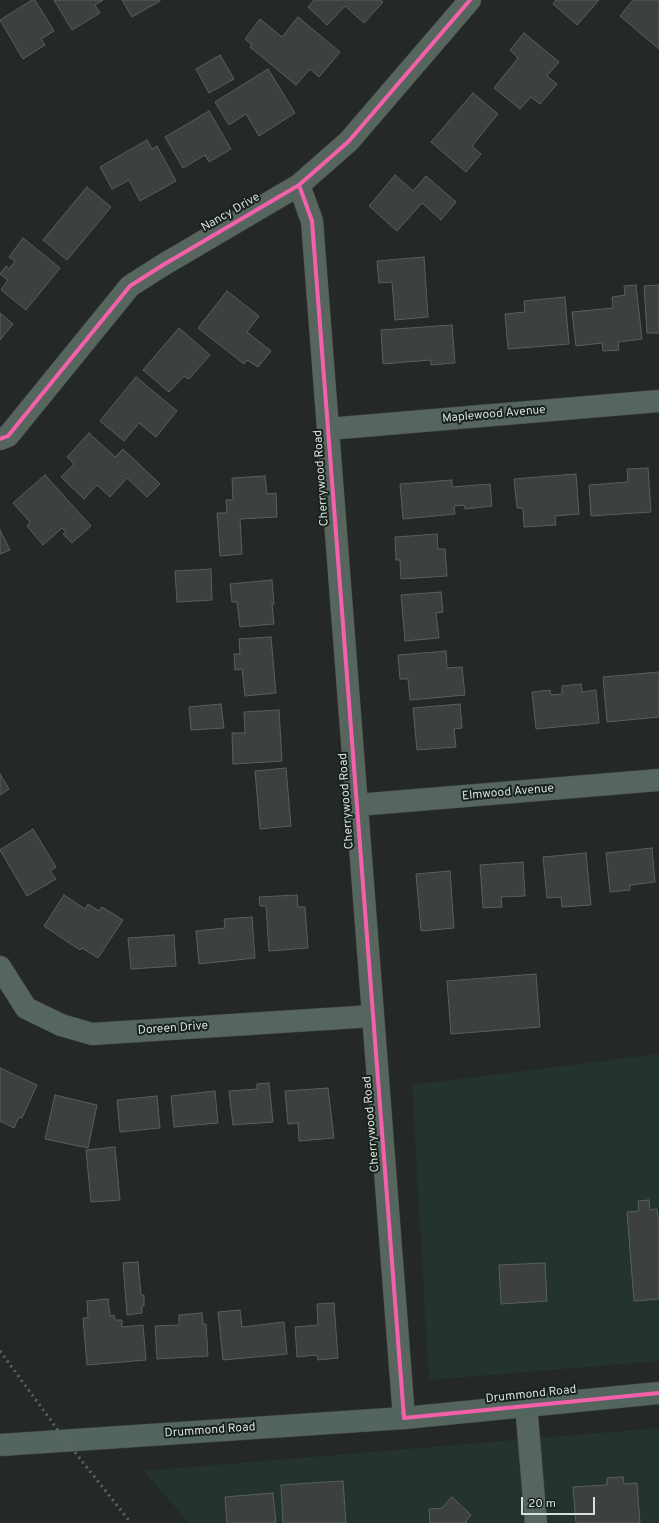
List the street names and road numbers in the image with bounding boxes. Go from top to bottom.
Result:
street label: Nancy Drive [199,190,263,236]
street label: Maplewood Avenue [442,403,546,427]
street label: Cherrywood Road [311,429,333,527]
street label: Cherrywood Road [336,752,358,850]
street label: Elmwood Avenue [461,782,555,804]
street label: Doreen Drive [137,1019,209,1039]
street label: Cherrywood Road [361,1075,383,1173]
street label: Drummond Road [485,1383,577,1407]
street label: Drummond Road [164,1421,256,1441]

